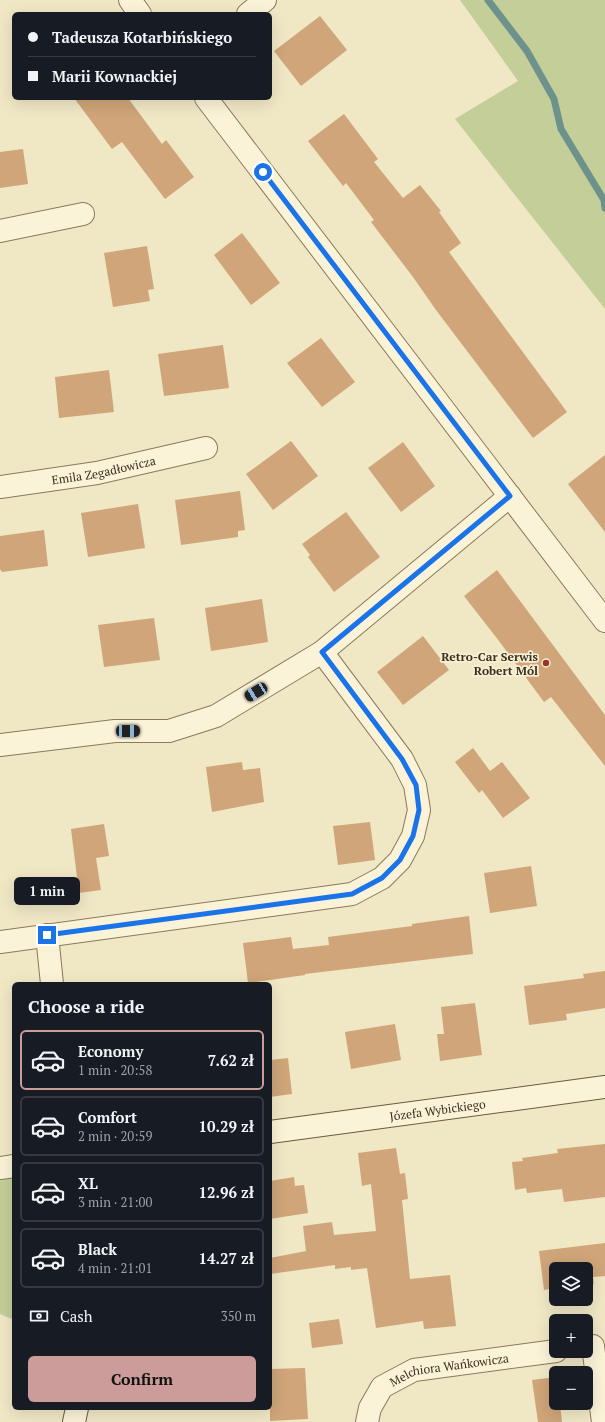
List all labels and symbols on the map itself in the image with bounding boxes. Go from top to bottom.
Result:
route start [254,163,272,181]
street label: Emila Zegadłowicza [50,452,157,487]
place label: Retro-Car Serwis Robert Mól [441,649,539,678]
marker: Retro-Car Serwis Robert Mól [541,658,551,668]
car [243,681,269,703]
car [116,725,140,737]
callout: 1 min [14,877,80,905]
route end [38,926,56,944]
street label: Józefa Wybickiego [389,1096,487,1123]
street label: Melchiora Wańkowicza [387,1350,510,1389]

